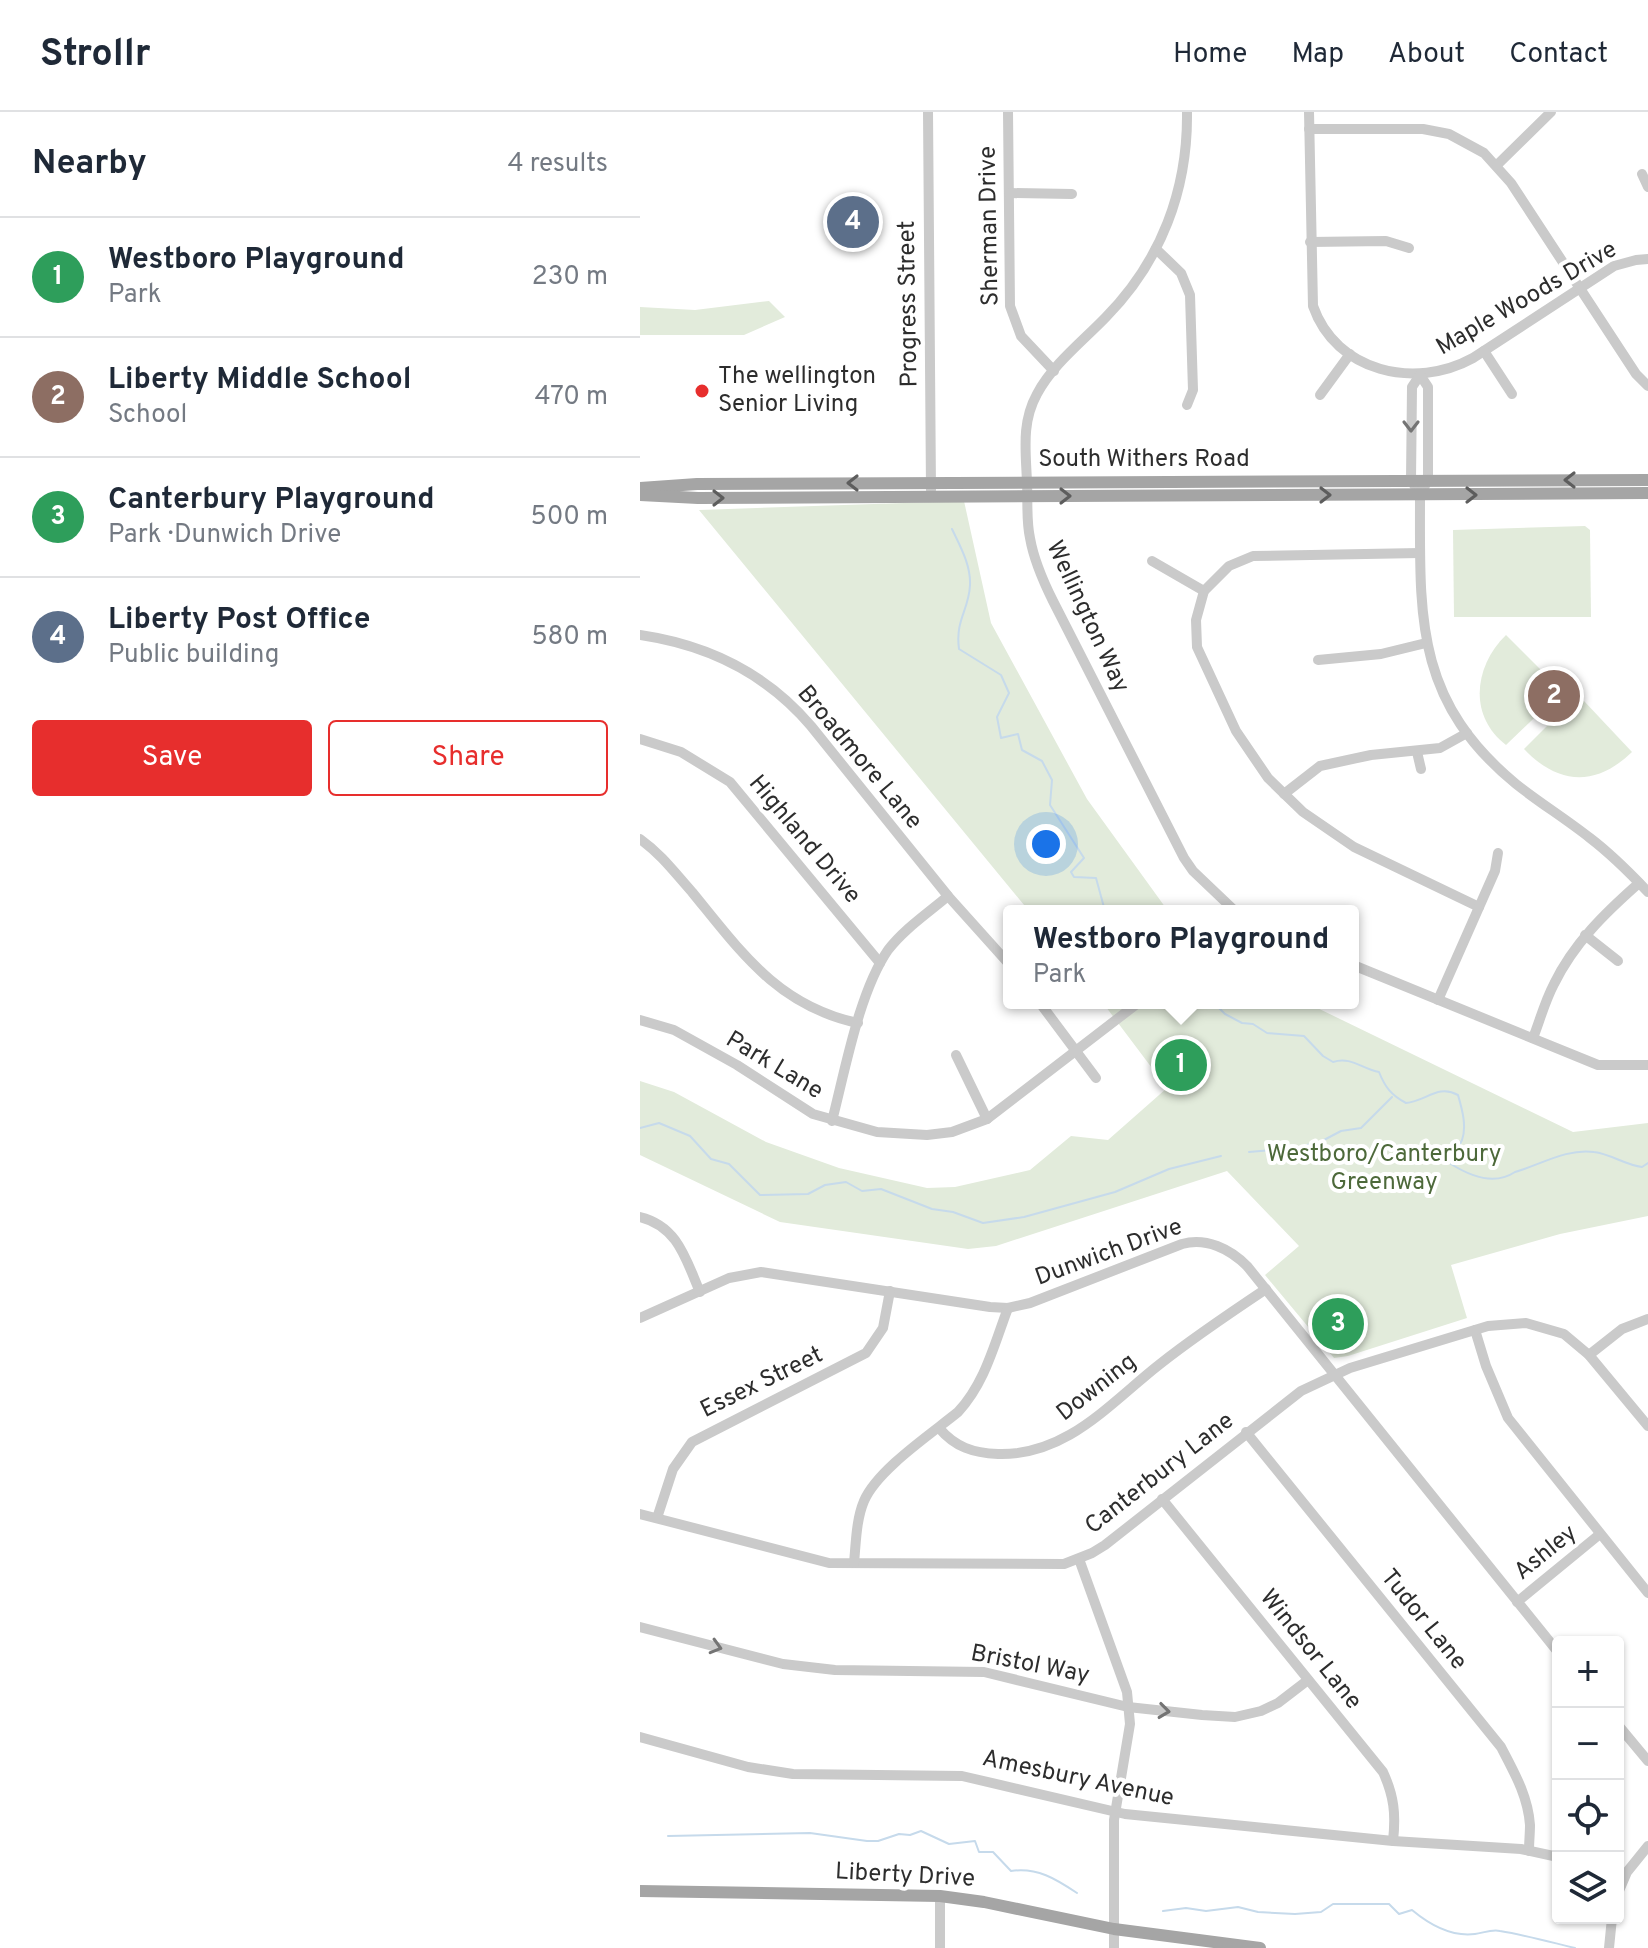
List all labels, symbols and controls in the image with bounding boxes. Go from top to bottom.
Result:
text: Strollr [40,31,151,80]
text: Home [1173,37,1247,73]
text: Map [1291,37,1344,73]
text: About [1388,37,1465,73]
text: Contact [1509,37,1608,73]
text: Nearby [32,143,147,186]
street label: Sherman Drive [974,146,1006,306]
text: 4 results [507,148,608,181]
pin: 4 [827,192,879,252]
street label: Progress Street [893,220,925,388]
street label: Maple Woods Drive [1431,235,1623,363]
text: Westboro Playground [108,242,405,279]
text: 1 [53,261,63,294]
text: 230 m [532,261,608,294]
text: Park [108,279,162,312]
text: Liberty Middle School [108,362,411,399]
place label: The wellington Senior Living [718,362,876,420]
text: 2 [50,381,66,414]
text: 470 m [534,381,608,414]
marker: The wellington Senior Living [693,382,711,400]
text: School [108,399,187,432]
one-way arrow [1402,420,1420,433]
street label: South Withers Road [1038,445,1250,475]
one-way arrow [1563,471,1576,489]
one-way arrow [846,474,859,492]
text: Canterbury Playground [108,482,435,519]
one-way arrow [1319,486,1332,504]
one-way arrow [1465,486,1478,504]
one-way arrow [1059,487,1072,505]
one-way arrow [712,489,725,507]
text: 3 [50,501,66,534]
text: 500 m [531,501,608,534]
text: Park · Dunwich Drive [108,519,341,552]
street label: Wellington Way [1039,536,1135,698]
text: Liberty Post Office [108,602,370,639]
text: 4 [50,621,66,654]
text: 580 m [531,621,608,654]
text: Public building [108,639,279,672]
pin: 2 [1528,666,1580,726]
street label: Broadmore Lane [790,680,928,836]
button: Save [32,720,312,796]
button: Share [328,720,608,796]
street label: Highland Drive [741,769,867,911]
your location [1026,824,1066,864]
popup [1003,905,1359,1009]
text: Westboro Playground [1033,922,1329,959]
text: Park [1033,959,1086,992]
street label: Park Lane [720,1025,828,1107]
pin: 1 [1155,1035,1207,1095]
park label: Westboro/Canterbury Greenway [1267,1140,1501,1198]
street label: Dunwich Drive [1031,1212,1187,1294]
pin: 3 [1312,1294,1364,1354]
street label: Essex Street [696,1340,828,1426]
street label: Downing [1051,1347,1143,1429]
street label: Canterbury Lane [1079,1406,1241,1542]
street label: Ashley [1508,1519,1584,1587]
street label: Tudor Lane [1373,1563,1473,1677]
street label: Windsor Lane [1252,1584,1368,1716]
map controls [1552,1636,1624,1924]
button: + [1552,1636,1624,1708]
one-way arrow [708,1638,722,1654]
street label: Bristol Way [968,1639,1092,1691]
one-way arrow [1157,1702,1171,1719]
button: − [1552,1708,1624,1780]
street label: Amesbury Avenue [979,1744,1177,1814]
button: locate [1552,1780,1624,1852]
button: layers [1552,1852,1624,1924]
street label: Liberty Drive [834,1857,976,1895]

